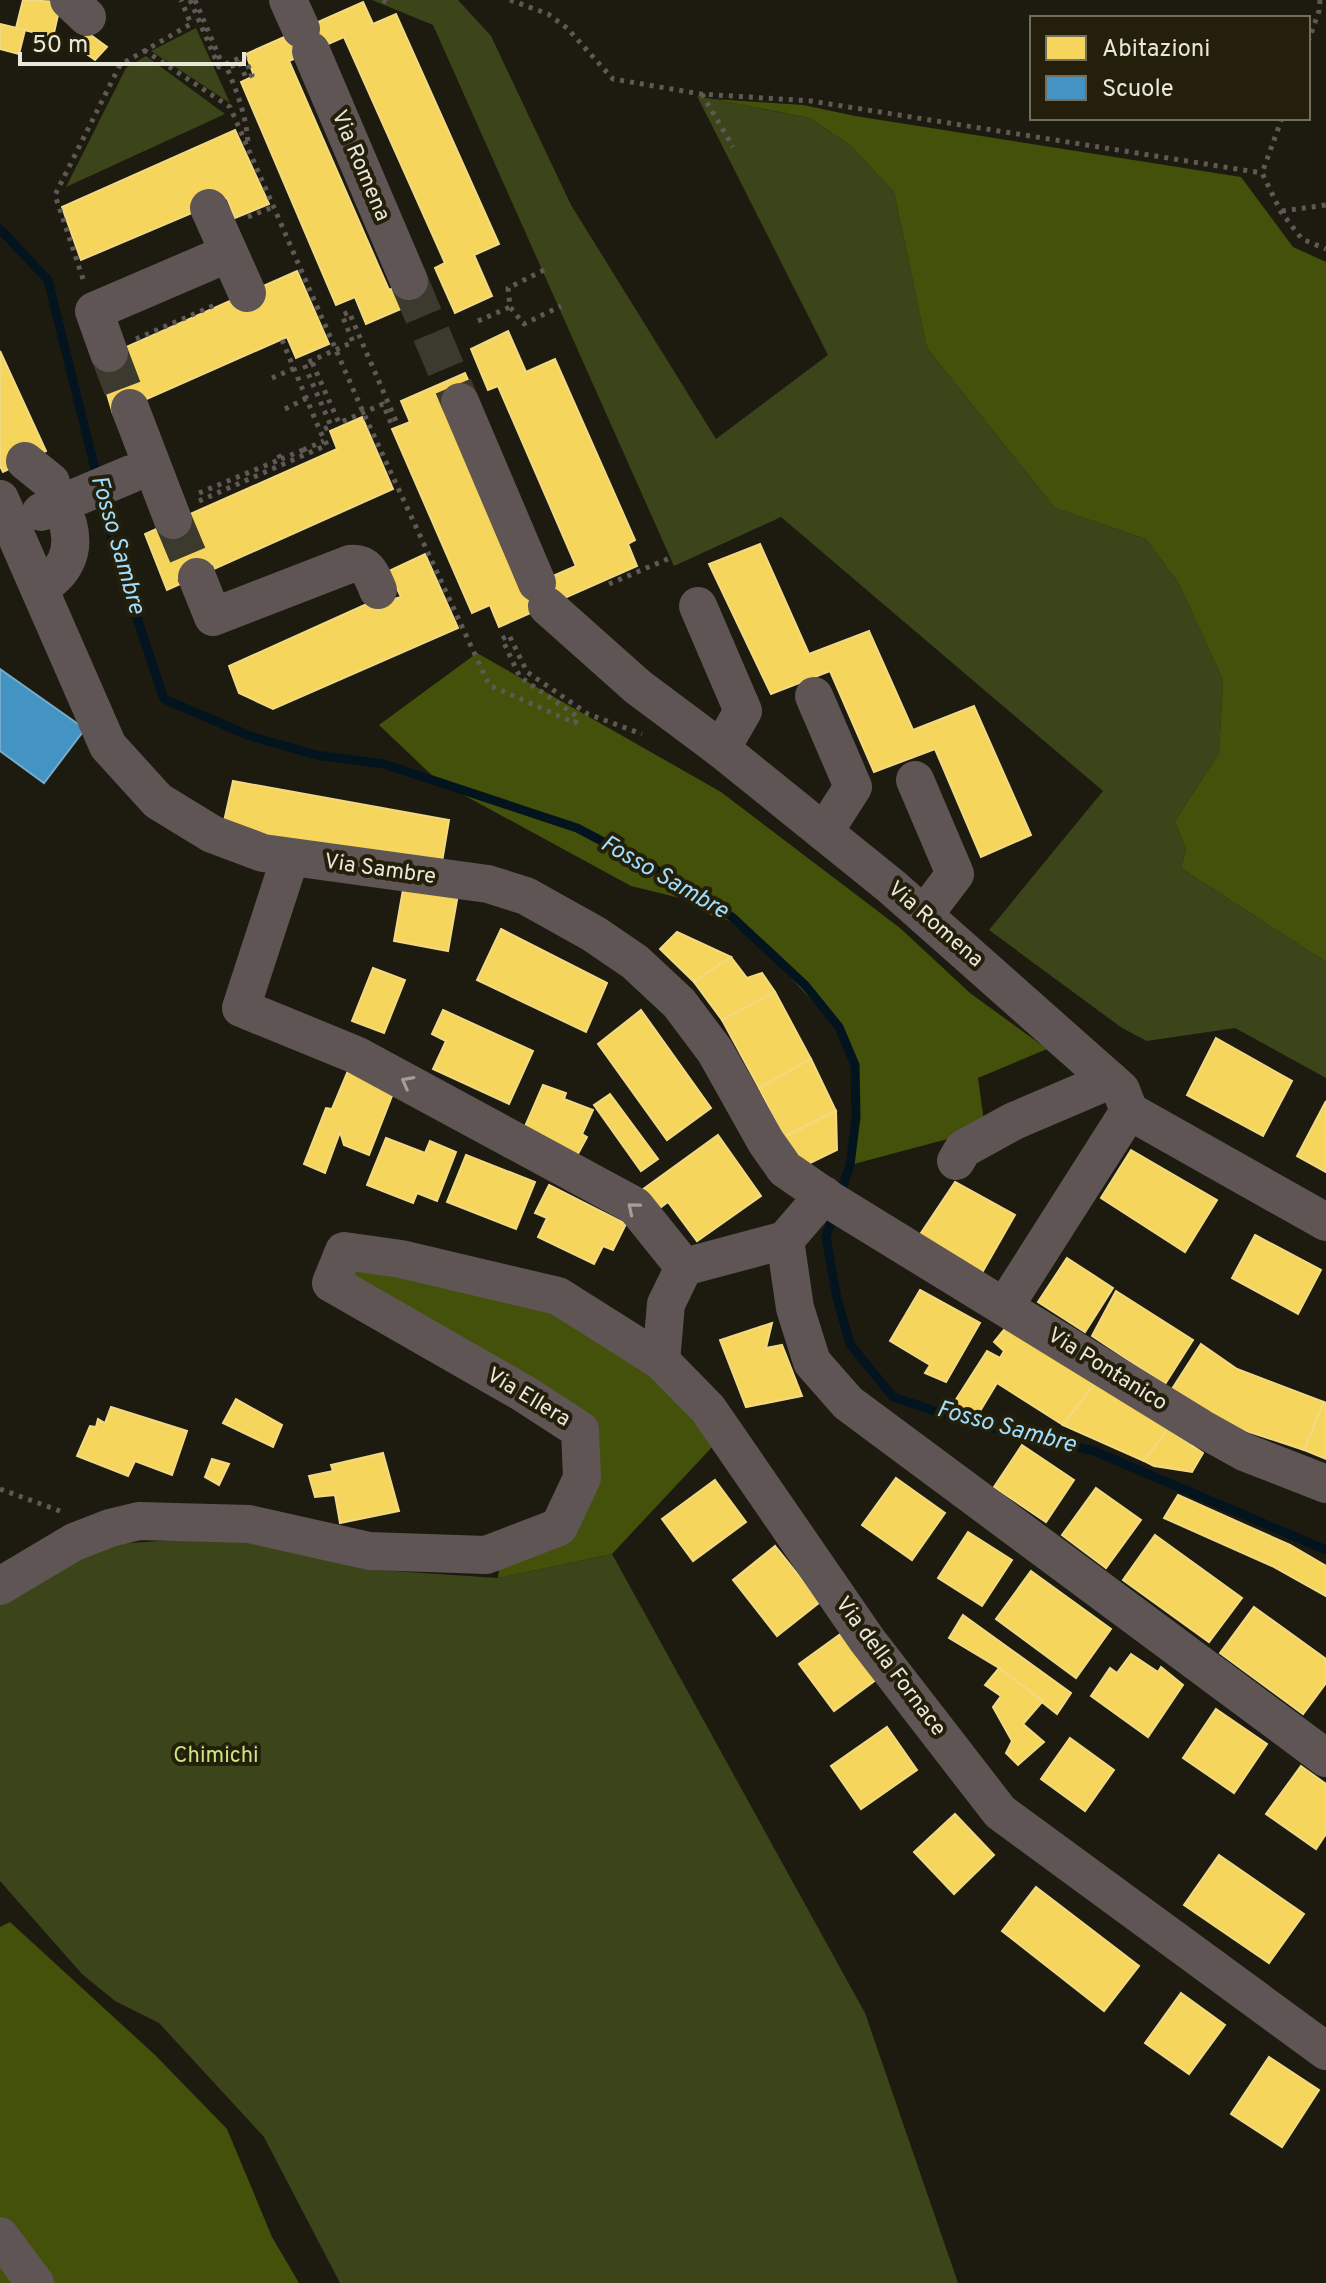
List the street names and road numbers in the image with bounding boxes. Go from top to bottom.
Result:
street label: Via Romena [325,106,395,226]
street label: Via Sambre [322,849,438,891]
street label: Via Romena [882,876,988,974]
street label: Via Pontanico [1042,1322,1172,1418]
street label: Via Ellera [481,1362,575,1434]
street label: Via della Fornace [829,1592,951,1742]

